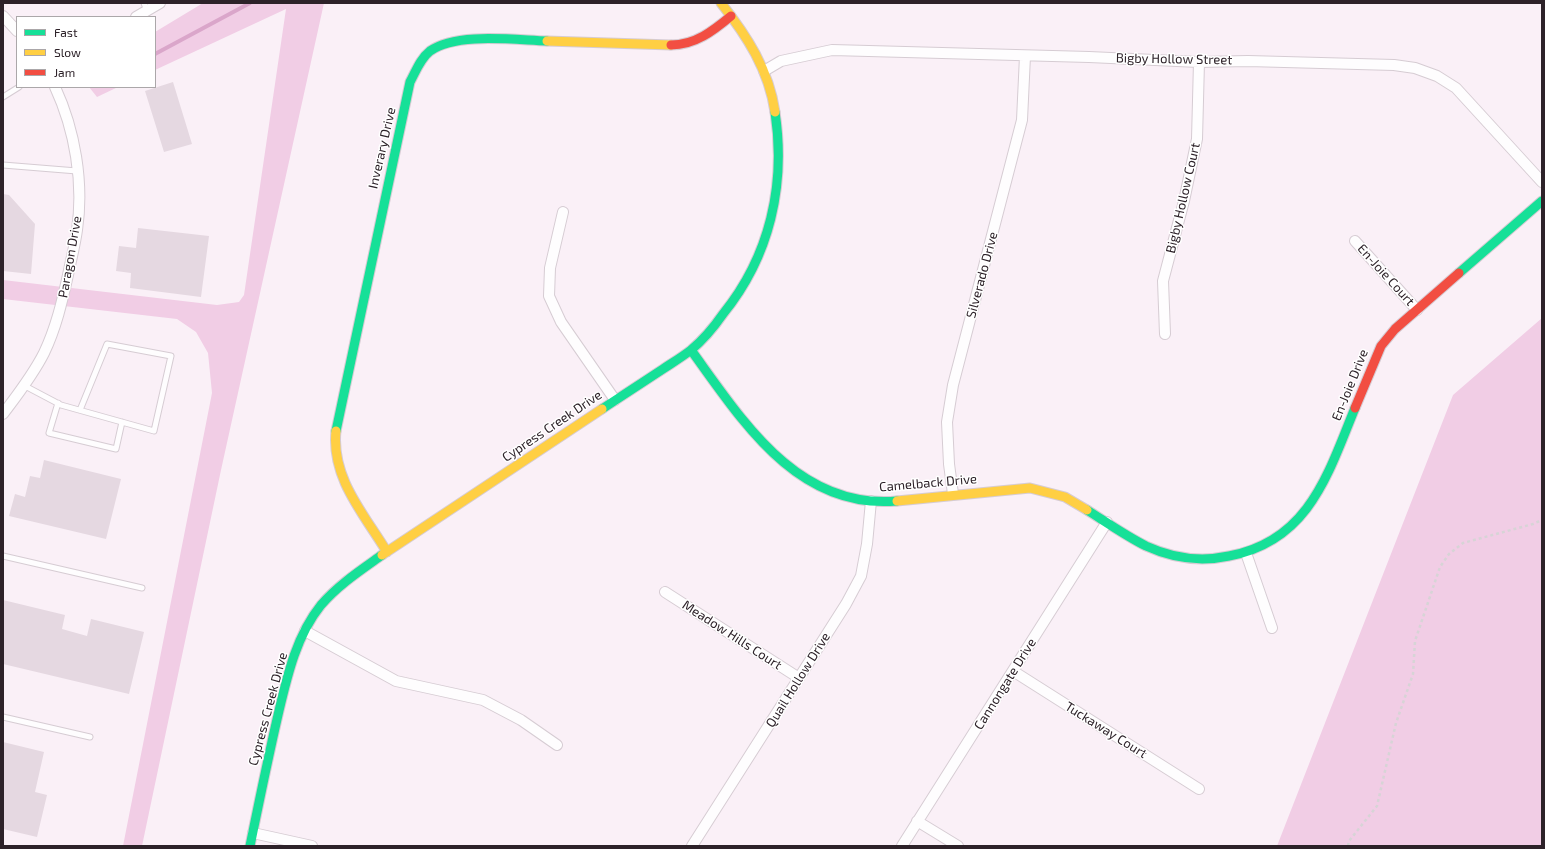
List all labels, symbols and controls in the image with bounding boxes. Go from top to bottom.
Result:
legend [16,16,156,88]
text: Fast [54,25,77,39]
text: Slow [54,45,81,59]
street label: Bigby Hollow Street [1116,50,1232,68]
text: Jam [54,65,75,79]
street label: Inverary Drive [365,106,399,190]
street label: Bigby Hollow Court [1163,141,1203,255]
street label: Paragon Drive [55,215,85,299]
street label: Silverado Drive [963,230,1001,320]
street label: En-Joie Court [1354,241,1418,309]
street label: En-Joie Drive [1329,347,1371,423]
street label: Cypress Creek Drive [499,387,605,465]
street label: Camelback Drive [878,471,978,495]
street label: Meadow Hills Court [679,597,785,673]
street label: Quail Hollow Drive [763,630,833,730]
street label: Cannongate Drive [971,636,1039,732]
street label: Cypress Creek Drive [245,651,291,767]
street label: Tuckaway Court [1062,699,1150,761]

